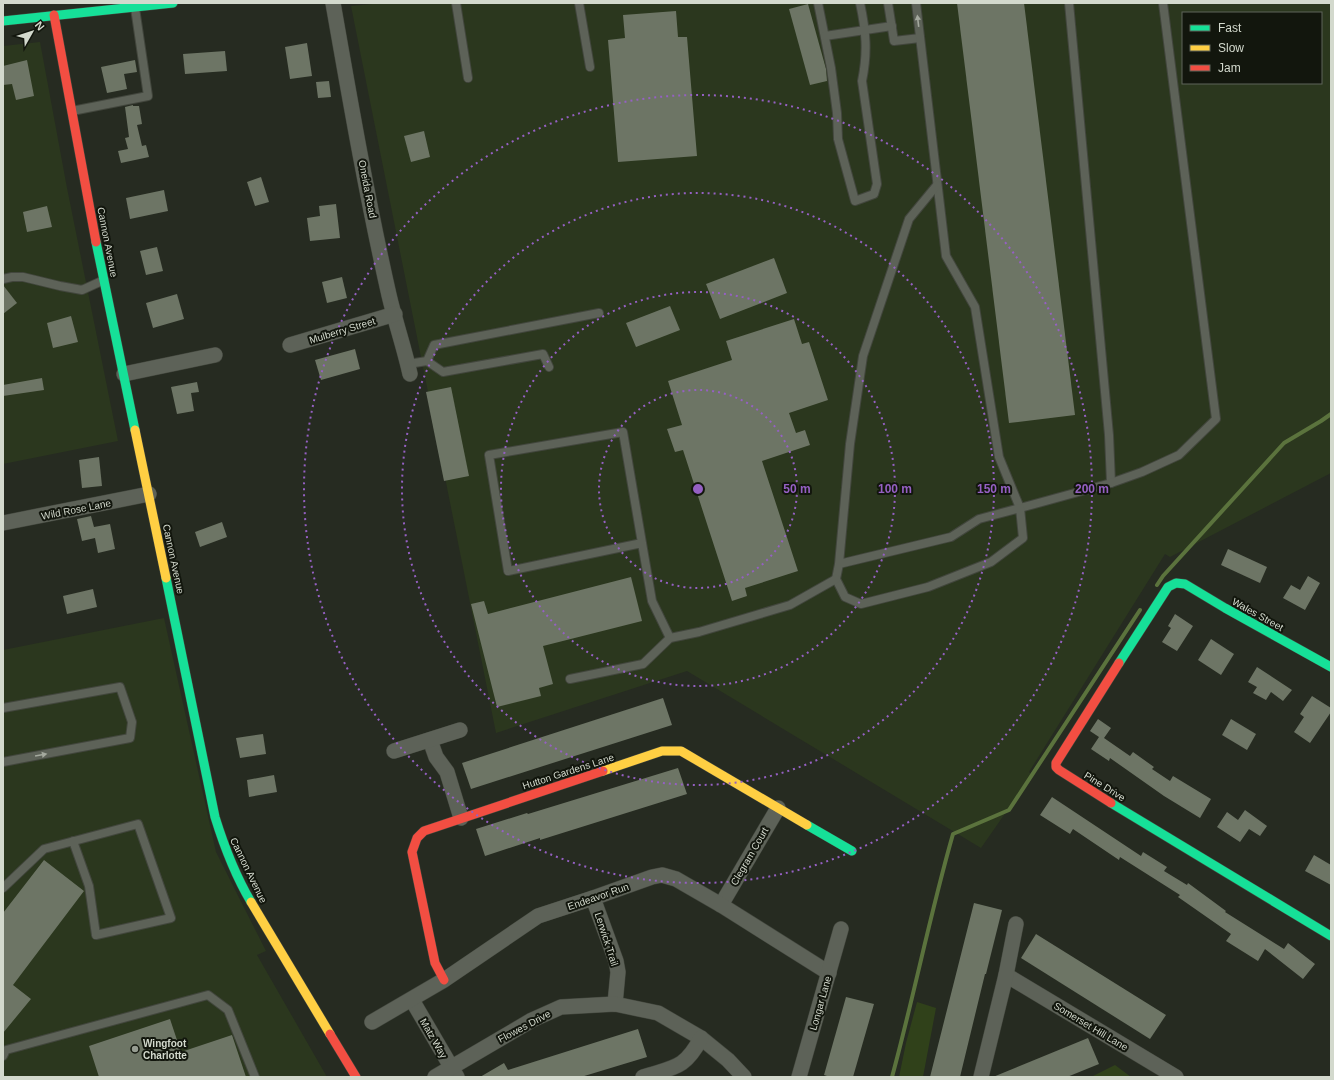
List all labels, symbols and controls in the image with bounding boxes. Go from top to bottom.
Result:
north arrow [12,12,52,52]
legend [1182,12,1322,84]
one-way arrow [915,14,921,27]
text: N [33,19,47,33]
text: Fast [1218,21,1242,35]
text: Slow [1218,41,1244,55]
text: Jam [1218,61,1241,75]
street label: Oneida Road [356,159,379,219]
street label: Cannon Avenue [95,206,120,278]
street label: Mulberry Street [308,315,377,346]
centre of rings [691,482,705,496]
text: 50 m [783,482,811,496]
text: 100 m [878,482,912,496]
text: 150 m [977,482,1011,496]
text: 200 m [1075,482,1109,496]
street label: Wild Rose Lane [40,497,112,522]
street label: Cannon Avenue [161,523,186,595]
street label: Wales Street [1230,596,1285,633]
one-way arrow [35,751,47,757]
street label: Hutton Gardens Lane [521,751,616,791]
street label: Pine Drive [1082,770,1128,804]
street label: Clegram Court [728,825,771,887]
street label: Cannon Avenue [228,836,269,905]
street label: Endeavor Run [566,881,630,912]
street label: Lerwick Trail [593,911,620,967]
street label: Longar Lane [807,974,834,1032]
street label: Somerset Hill Lane [1052,1000,1130,1053]
street label: Flowes Drive [496,1008,553,1045]
street label: Matz Way [418,1016,449,1060]
place label: Wingfoot Charlotte [143,1038,187,1061]
marker: Wingfoot Charlotte [130,1044,140,1054]

